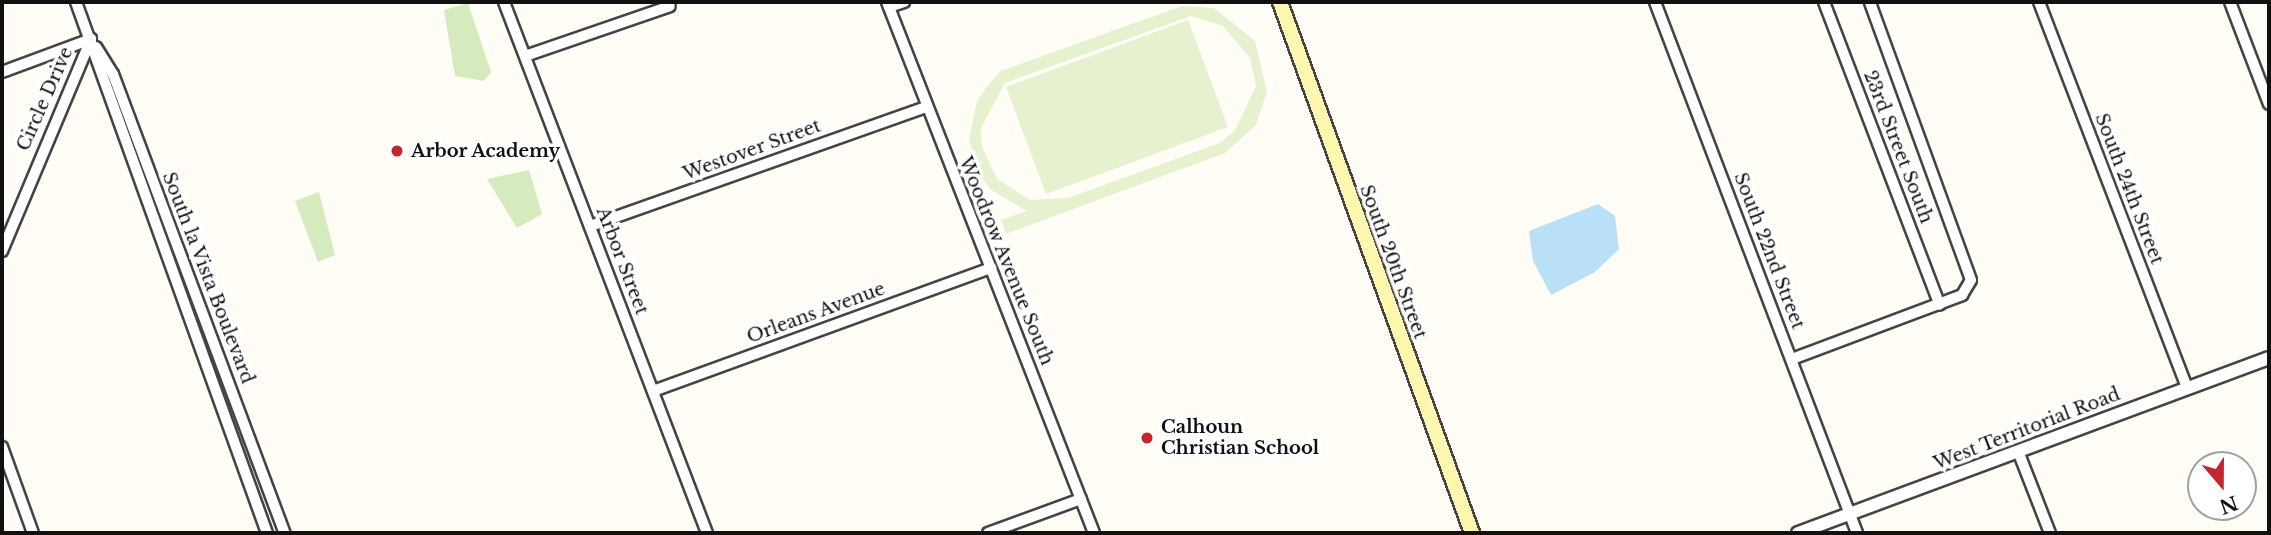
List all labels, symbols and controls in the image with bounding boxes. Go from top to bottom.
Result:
street label: Circle Drive [12,44,78,154]
street label: 23rd Street South [1859,68,1937,226]
street label: South 24th Street [2090,110,2168,268]
street label: Westover Street [680,115,824,185]
place label: Arbor Academy [411,140,561,162]
marker: Arbor Academy [389,143,405,159]
street label: Woodrow Avenue South [954,153,1058,369]
street label: South la Vista Boulevard [157,169,259,387]
street label: South 22nd Street [1729,170,1809,332]
street label: South 20th Street [1355,182,1431,342]
street label: Arbor Street [592,204,652,318]
street label: Orleans Avenue [744,278,888,348]
street label: West Territorial Road [1930,383,2124,475]
place label: Calhoun Christian School [1161,417,1319,460]
marker: Calhoun Christian School [1139,430,1155,446]
north arrow [2187,451,2257,521]
text: N [2216,490,2241,518]

